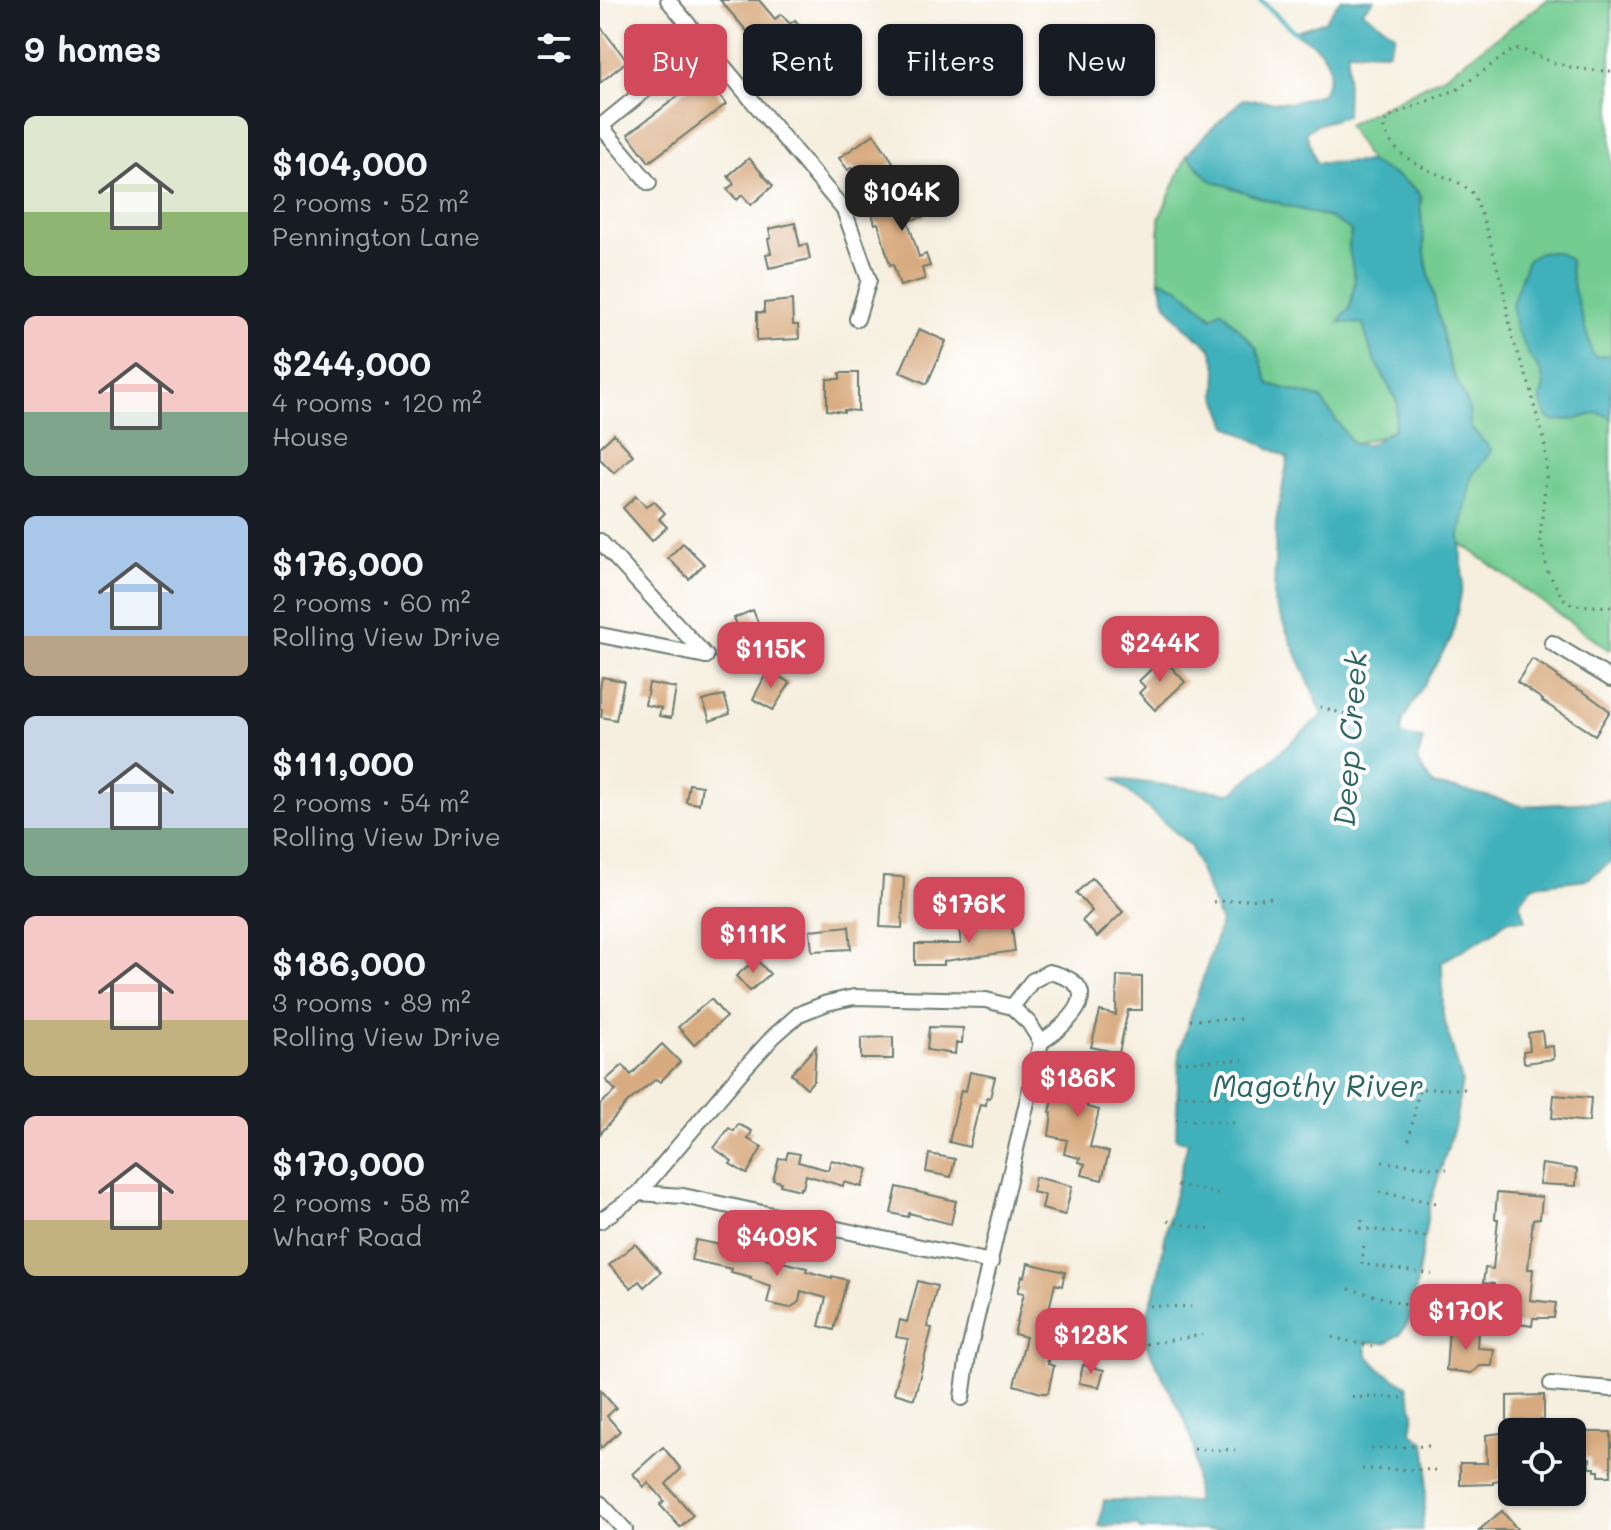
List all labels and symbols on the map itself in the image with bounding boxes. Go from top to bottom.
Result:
pin: $104K [846,165,958,233]
pin: $244K [1104,616,1216,684]
pin: $115K [715,622,827,690]
water label: Deep Creek [1323,649,1375,828]
pin: $176K [913,877,1025,945]
pin: $111K [697,907,809,975]
pin: $186K [1022,1051,1134,1119]
water label: Magothy River [1212,1065,1424,1105]
pin: $409K [721,1210,833,1278]
pin: $170K [1410,1284,1522,1352]
pin: $128K [1035,1308,1147,1376]

